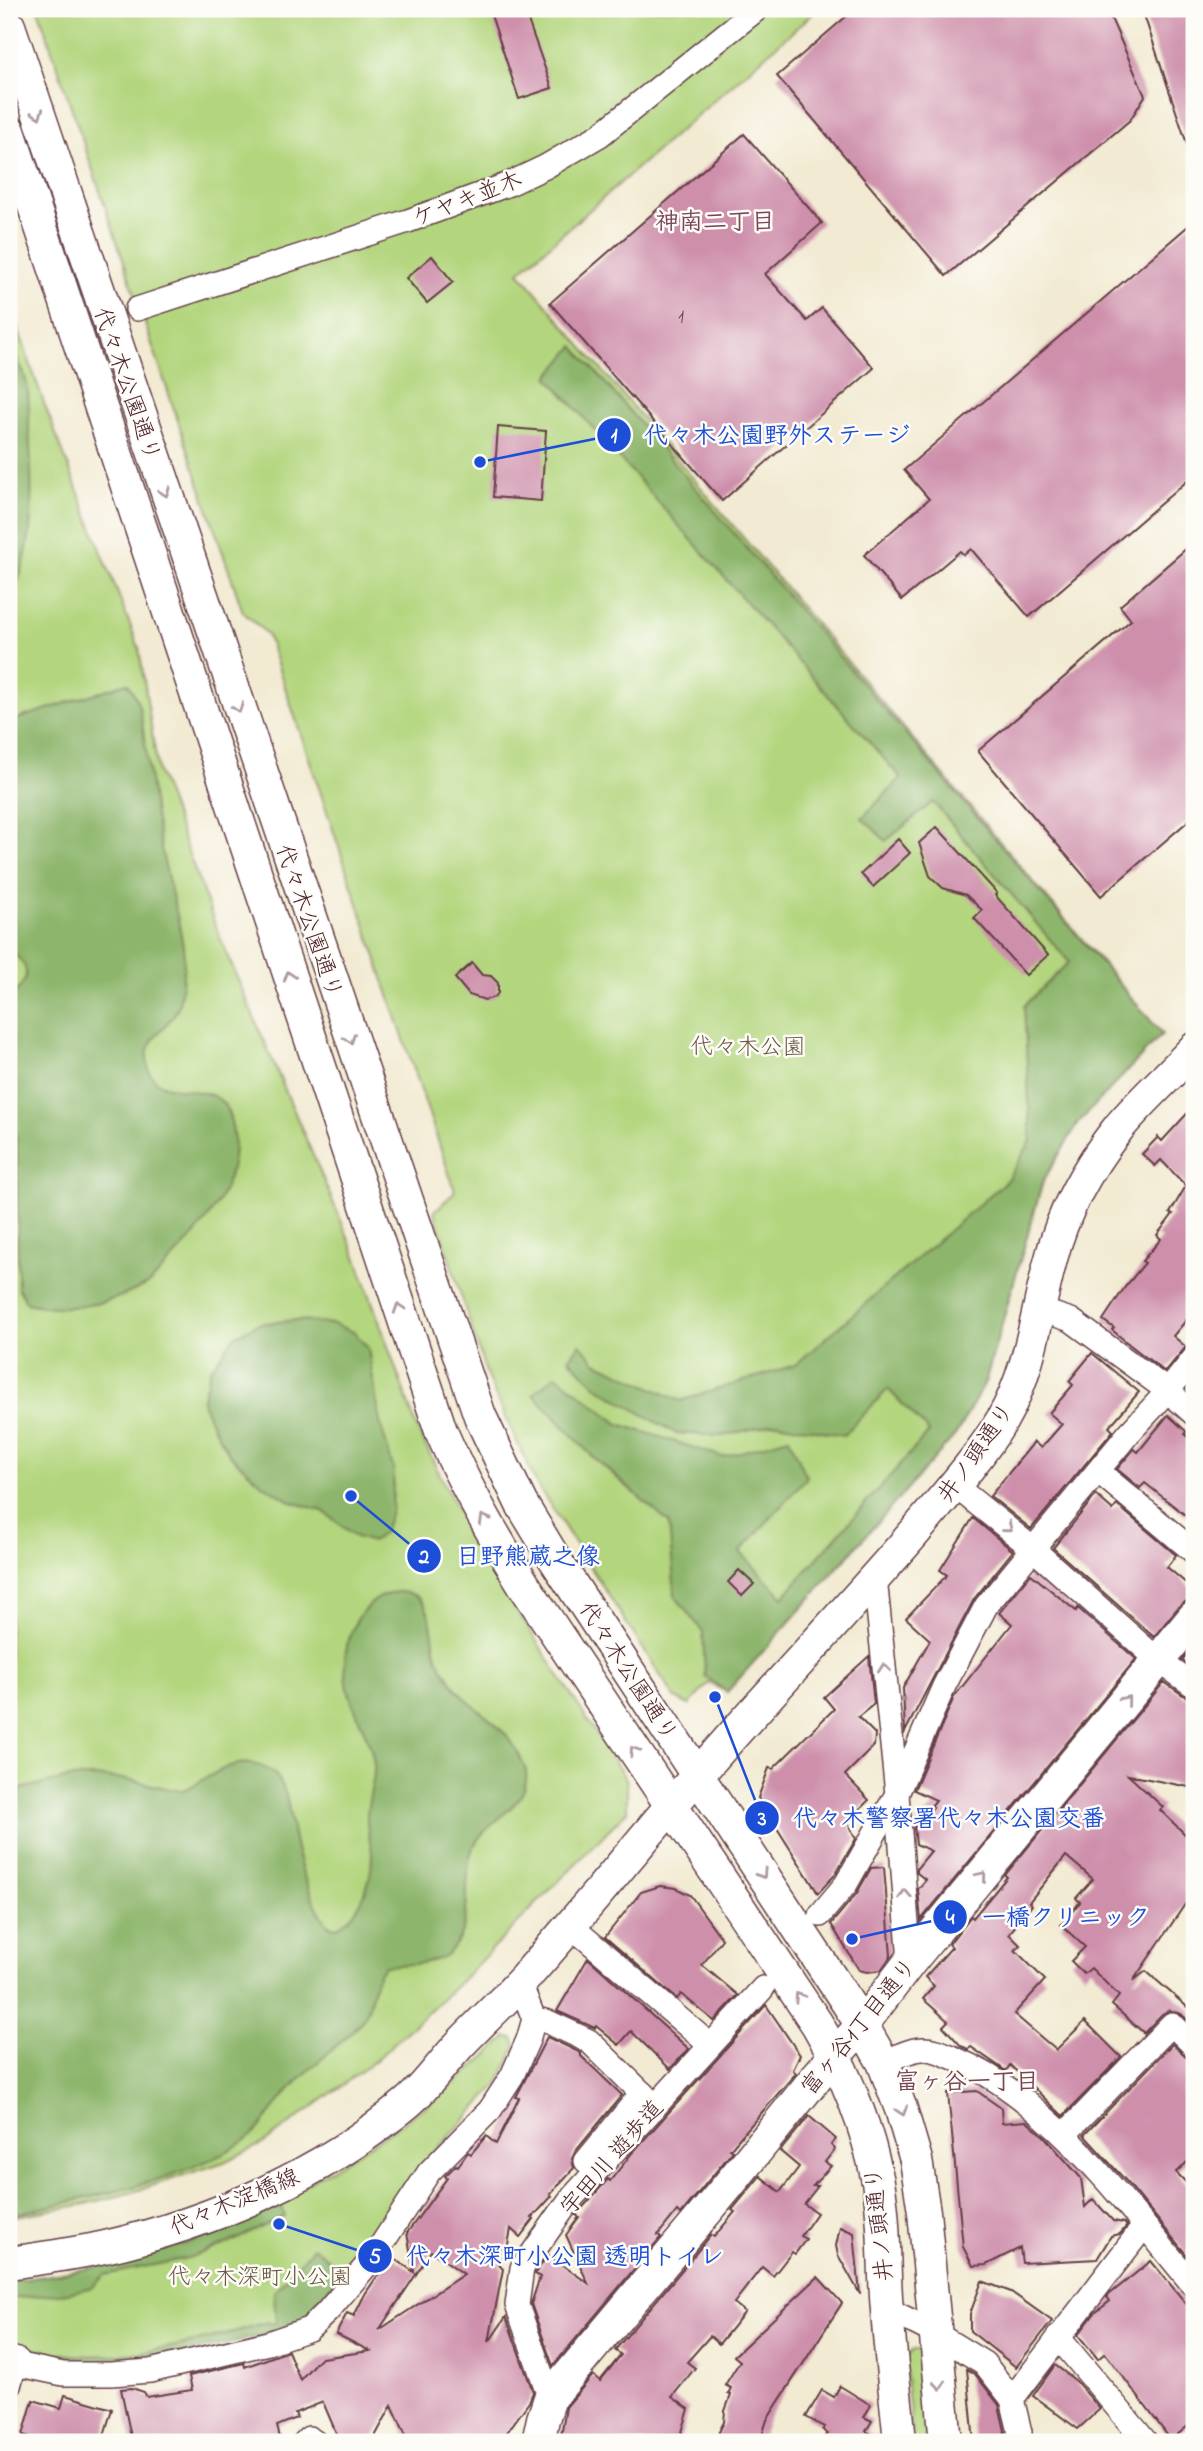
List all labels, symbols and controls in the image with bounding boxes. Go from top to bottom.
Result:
one-way arrow [30,107,44,120]
street label: ケヤキ並木 [408,164,527,236]
district label: 神南二丁目 [655,206,775,241]
street label: 代々木公園通り [84,303,167,466]
house number: 1 [678,304,684,331]
callout: 代々木公園野外ステージ [596,412,923,457]
text: 代々木公園野外ステージ [644,420,910,455]
text: 1 [611,422,618,452]
one-way arrow [157,486,171,498]
one-way arrow [230,701,244,713]
street label: 代々木公園通り [266,840,349,1003]
one-way arrow [283,970,297,983]
park label: 代々木公園 [691,1032,806,1065]
one-way arrow [342,1033,356,1045]
one-way arrow [392,1303,407,1315]
street label: 井ノ頭通り [931,1397,1024,1510]
one-way arrow [479,1513,492,1526]
one-way arrow [1000,1520,1012,1533]
callout: 日野熊蔵之像 [407,1533,614,1578]
text: 日野熊蔵之像 [456,1541,600,1576]
text: 2 [418,1543,430,1573]
street label: 代々木公園通り [569,1596,685,1749]
one-way arrow [877,1662,892,1674]
one-way arrow [1118,1696,1130,1709]
one-way arrow [630,1746,642,1759]
callout: 代々木警察署代々木公園交番 [744,1795,1119,1840]
text: 代々木警察署代々木公園交番 [793,1803,1105,1838]
text: 3 [757,1805,767,1835]
one-way arrow [754,1866,766,1879]
one-way arrow [974,1872,986,1885]
one-way arrow [898,1889,913,1900]
callout: 一橋クリニック [933,1894,1164,1939]
text: 一橋クリニック [982,1902,1150,1937]
text: 4 [946,1904,955,1934]
street label: 富ヶ谷1丁目通り [794,1952,926,2103]
one-way arrow [794,1992,807,2005]
district label: 富ヶ谷一丁目 [895,2066,1039,2101]
street label: 宇田川 遊歩道 [553,2094,672,2224]
one-way arrow [893,2105,908,2117]
street label: 代々木淀橋線 [165,2161,305,2245]
street label: 井ノ頭通り [858,2165,903,2283]
callout: 代々木深町小公園 透明トイレ [357,2233,738,2278]
text: 代々木深町小公園 透明トイレ [406,2241,724,2276]
text: 5 [369,2243,381,2273]
park label: 代々木深町小公園 [168,2262,352,2295]
one-way arrow [932,2379,947,2390]

